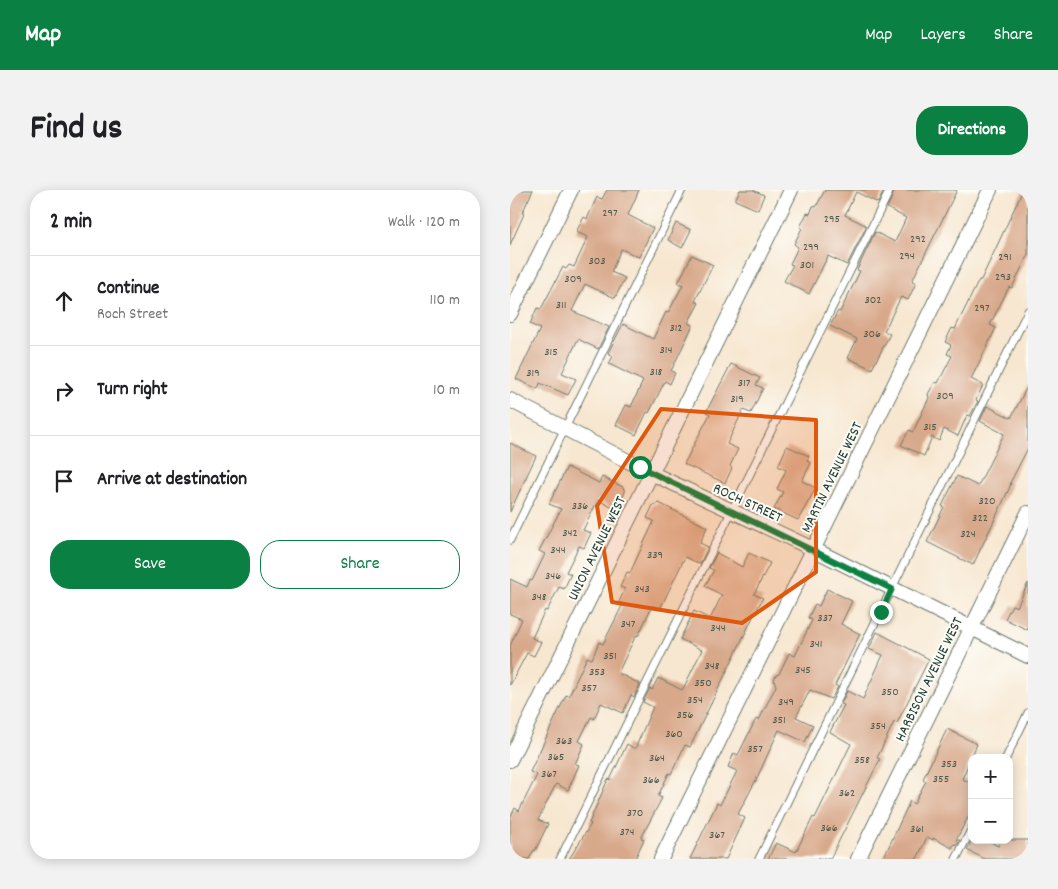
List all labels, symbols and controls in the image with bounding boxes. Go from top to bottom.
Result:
text: Map [25,18,61,52]
text: Map [865,23,892,48]
text: Layers [920,23,966,48]
text: Share [994,23,1033,48]
text: Find us [30,105,122,155]
button: Directions [916,106,1028,155]
house number: 297 [602,205,618,222]
text: 2 min [50,208,92,238]
text: Walk · 120 m [388,211,460,234]
house number: 295 [824,211,840,228]
house number: 292 [910,231,926,248]
house number: 299 [803,239,819,256]
house number: 294 [899,248,915,265]
house number: 291 [998,249,1012,266]
house number: 303 [588,253,606,270]
house number: 301 [800,257,814,274]
house number: 293 [995,269,1011,286]
house number: 309 [564,271,582,288]
text: Continue [97,276,159,303]
icon: ahead [50,287,78,315]
text: 110 m [430,289,460,312]
house number: 302 [864,292,882,309]
house number: 311 [556,297,566,314]
house number: 297 [974,300,990,317]
text: Roch Street [97,303,168,326]
house number: 312 [669,320,683,337]
house number: 306 [863,326,881,343]
house number: 314 [660,342,672,359]
house number: 315 [544,344,558,361]
house number: 318 [650,364,663,381]
house number: 319 [526,365,540,382]
house number: 317 [738,375,751,392]
icon: right [50,377,78,405]
text: Turn right [97,377,168,404]
text: 10 m [433,379,460,402]
house number: 309 [936,388,954,405]
house number: 319 [730,391,744,408]
street label: MARTIN AVENUE WEST [796,419,869,537]
house number: 315 [923,419,937,436]
route start [629,456,652,479]
icon: arrive [50,467,78,495]
text: Arrive at destination [97,467,247,494]
street label: ROCH STREET [709,478,785,529]
street label: UNION AVENUE WEST [563,493,633,605]
house number: 320 [978,493,996,510]
house number: 336 [572,498,588,515]
house number: 322 [972,510,988,527]
house number: 342 [562,525,578,542]
house number: 324 [960,526,976,543]
button: Save [50,540,250,589]
button: Share [260,540,460,589]
house number: 344 [550,542,566,559]
house number: 339 [647,547,663,564]
house number: 346 [545,568,561,585]
house number: 343 [634,581,650,598]
house number: 348 [531,589,547,606]
route end [870,601,893,624]
house number: 337 [817,610,833,627]
street label: HARBISON AVENUE WEST [890,614,970,746]
house number: 347 [621,616,636,633]
house number: 344 [710,620,726,637]
house number: 341 [810,636,822,653]
house number: 351 [603,648,617,665]
house number: 348 [704,658,720,675]
house number: 345 [795,662,811,679]
house number: 353 [589,664,605,681]
house number: 350 [694,675,712,692]
house number: 357 [581,680,597,697]
house number: 350 [881,684,899,701]
house number: 354 [687,692,703,709]
house number: 349 [778,694,794,711]
house number: 356 [677,707,694,724]
house number: 351 [772,712,786,729]
house number: 354 [870,718,886,735]
house number: 360 [665,726,683,743]
house number: 363 [556,733,572,750]
house number: 357 [747,741,763,758]
house number: 365 [548,749,564,766]
house number: 364 [649,750,665,767]
house number: 358 [854,752,870,769]
map controls [968,754,1013,844]
button: + [968,754,1013,799]
house number: 353 [941,756,957,773]
house number: 367 [541,766,557,783]
house number: 355 [933,771,949,788]
house number: 366 [642,772,660,789]
house number: 362 [839,785,855,802]
button: − [968,799,1013,844]
house number: 370 [627,805,643,822]
house number: 366 [820,820,838,837]
house number: 361 [910,821,924,838]
house number: 374 [620,824,634,841]
house number: 367 [709,827,725,844]

